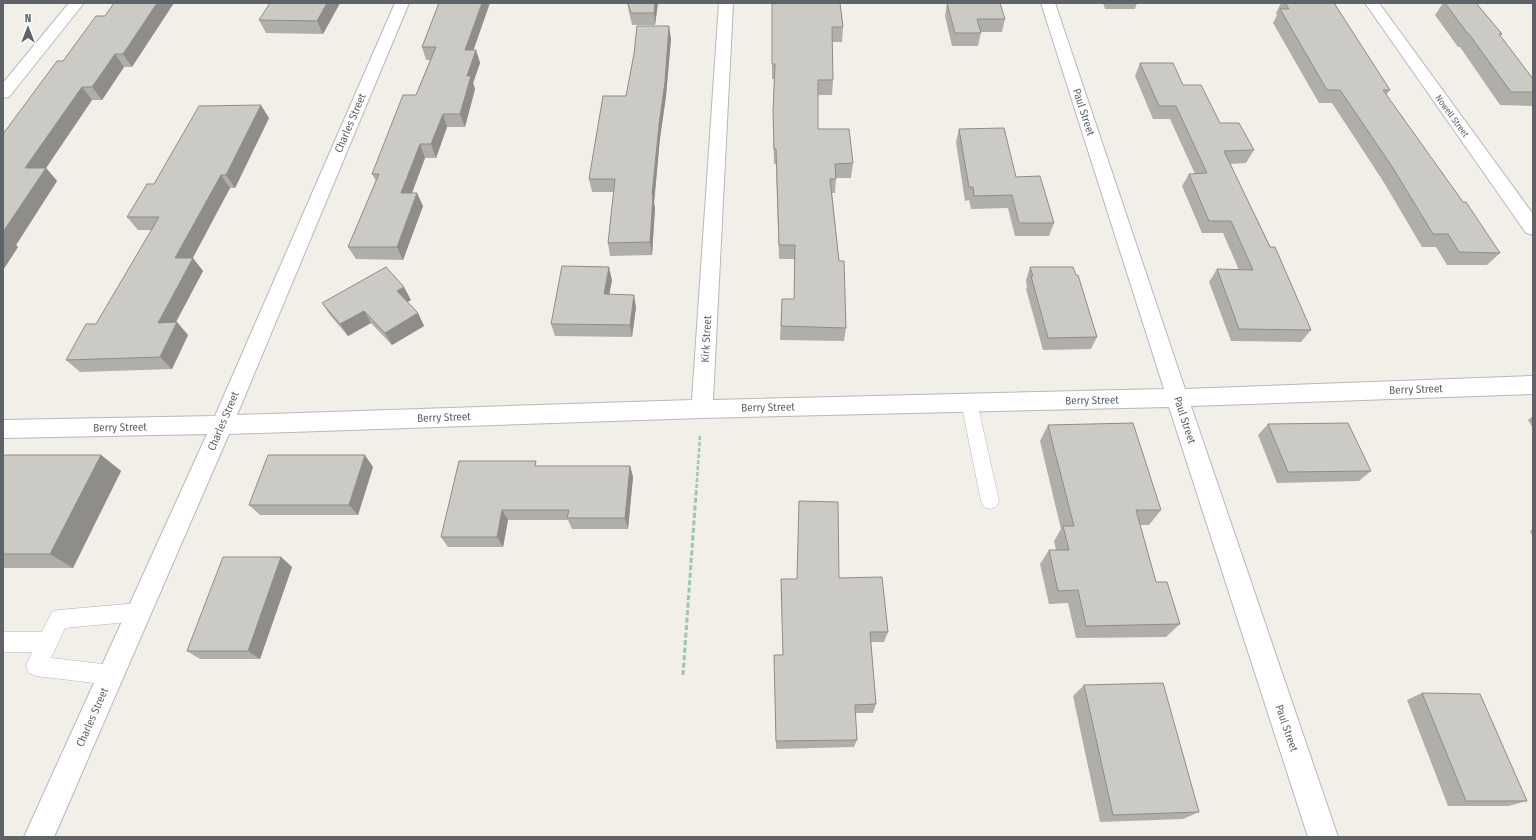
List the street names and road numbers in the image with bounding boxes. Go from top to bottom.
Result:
street label: Paul Street [1070,87,1097,138]
street label: Charles Street [332,91,369,155]
street label: Nowell Street [1433,93,1471,139]
street label: Kirk Street [699,315,714,363]
street label: Berry Street [1389,382,1443,397]
street label: Charles Street [205,389,242,453]
street label: Berry Street [1065,394,1119,407]
street label: Paul Street [1171,395,1198,446]
street label: Berry Street [741,401,795,414]
street label: Berry Street [417,410,471,425]
street label: Berry Street [93,421,147,434]
street label: Charles Street [74,685,111,749]
street label: Paul Street [1272,703,1301,754]

